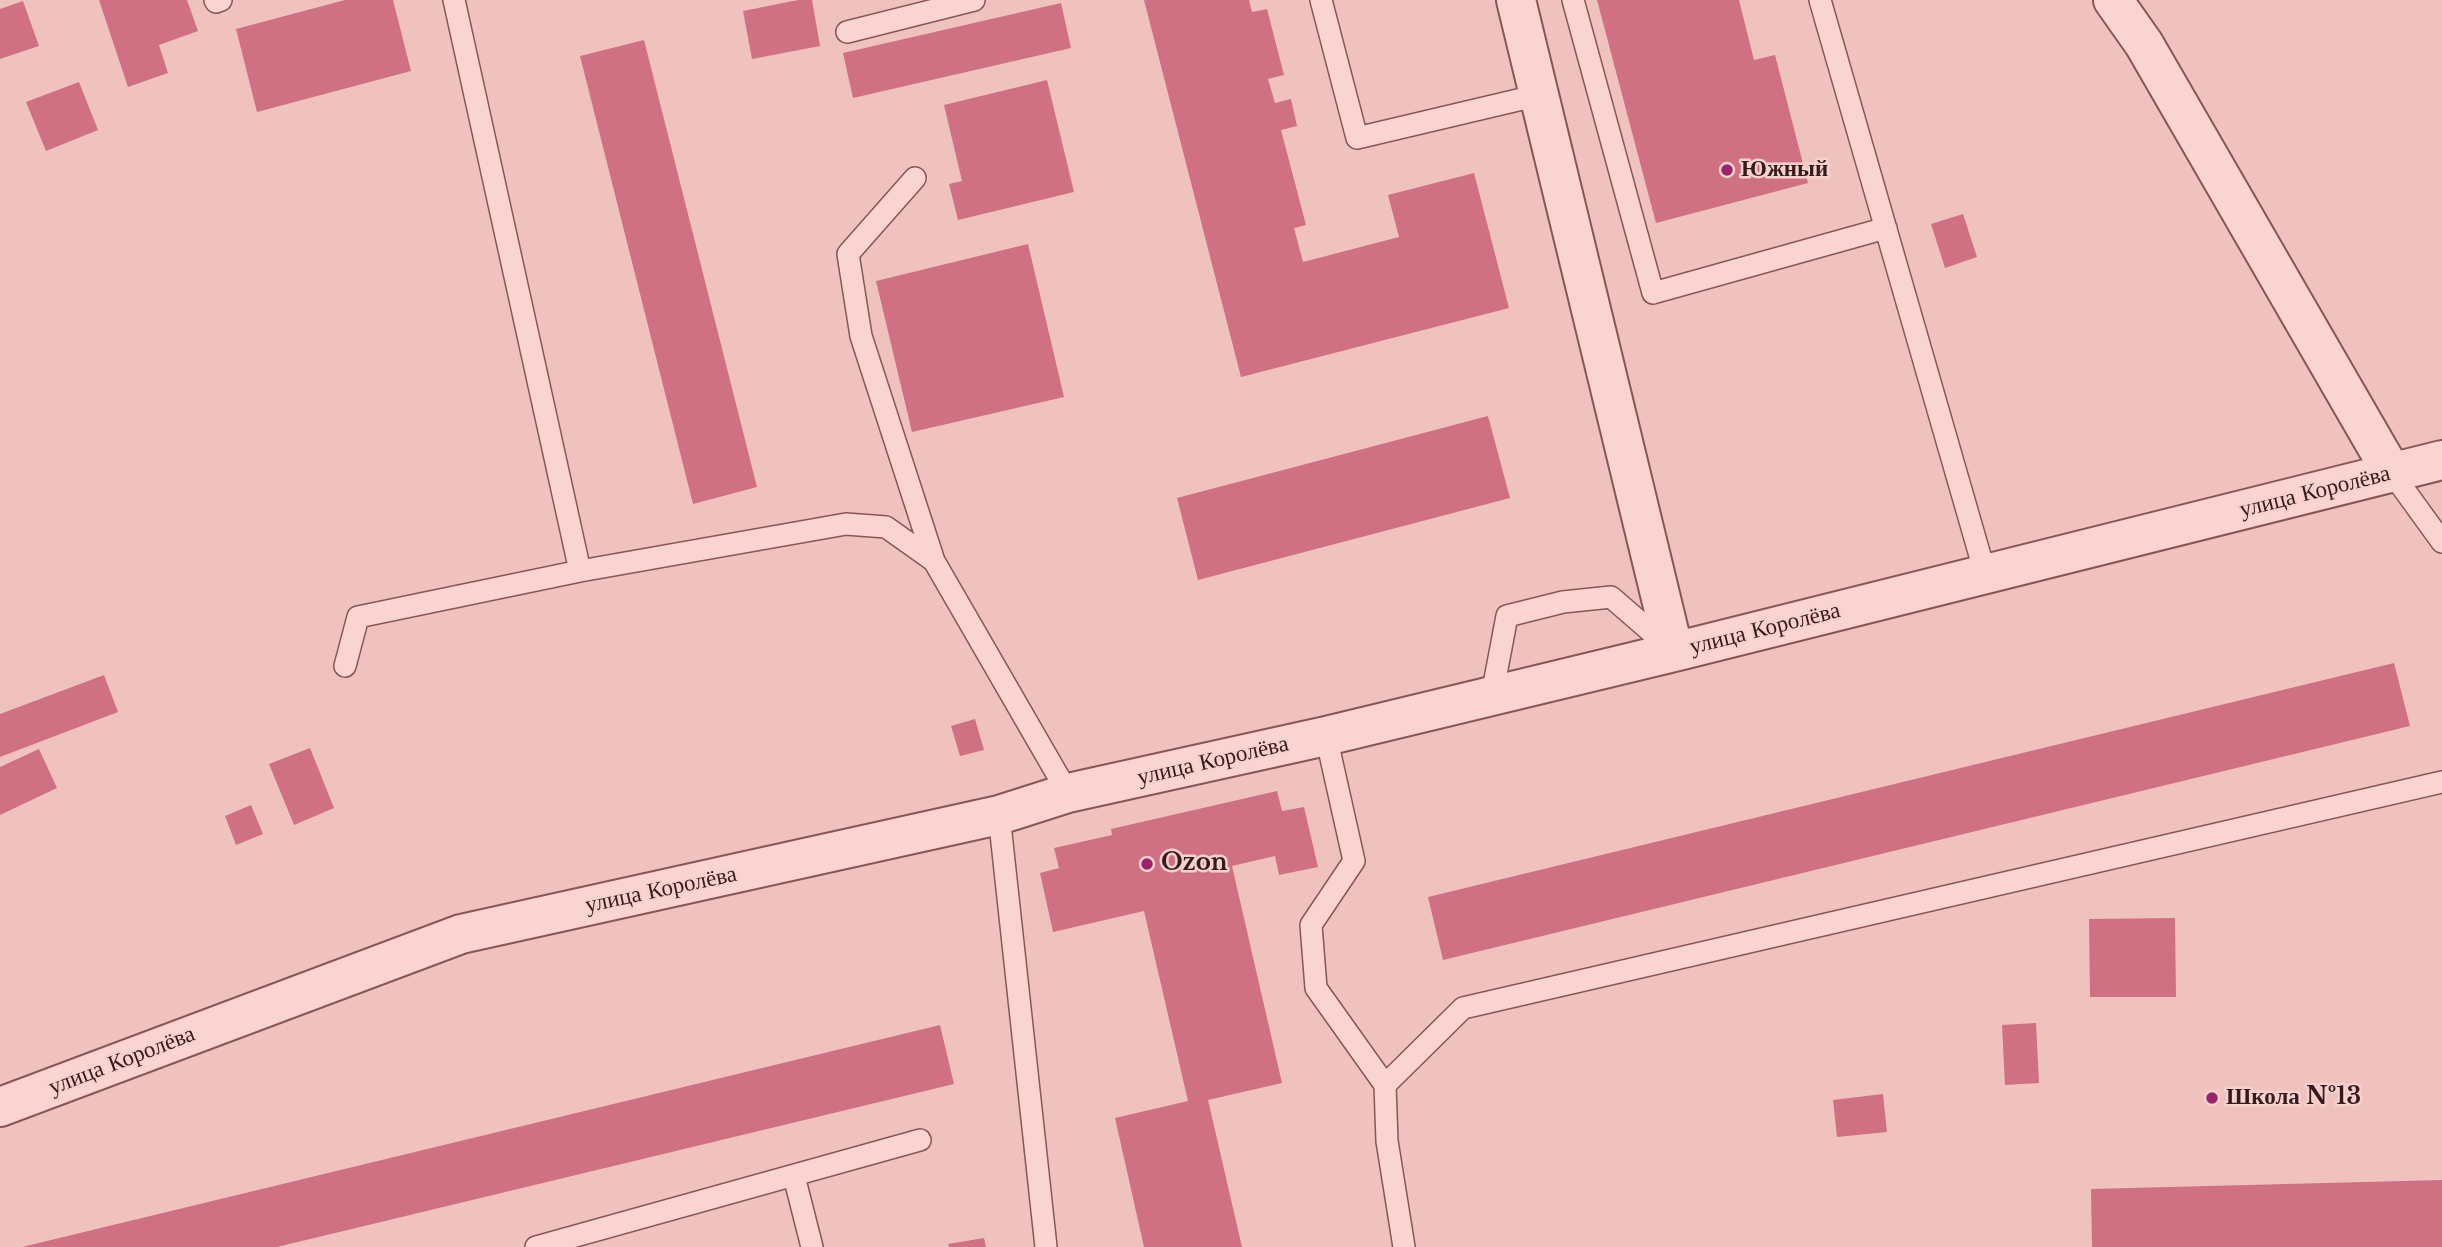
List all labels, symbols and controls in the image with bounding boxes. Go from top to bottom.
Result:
place label: Южный [1741,156,1828,184]
marker: Южный [1719,162,1735,178]
street label: улица Королёва [2237,460,2393,524]
street label: улица Королёва [1687,597,1843,661]
street label: улица Королёва [1135,730,1291,792]
place label: Ozon [1161,850,1228,878]
marker: Ozon [1139,856,1155,872]
street label: улица Королёва [583,860,739,920]
street label: улица Королёва [45,1020,199,1102]
place label: Школа №13 [2226,1084,2361,1112]
marker: Школа №13 [2204,1090,2220,1106]

